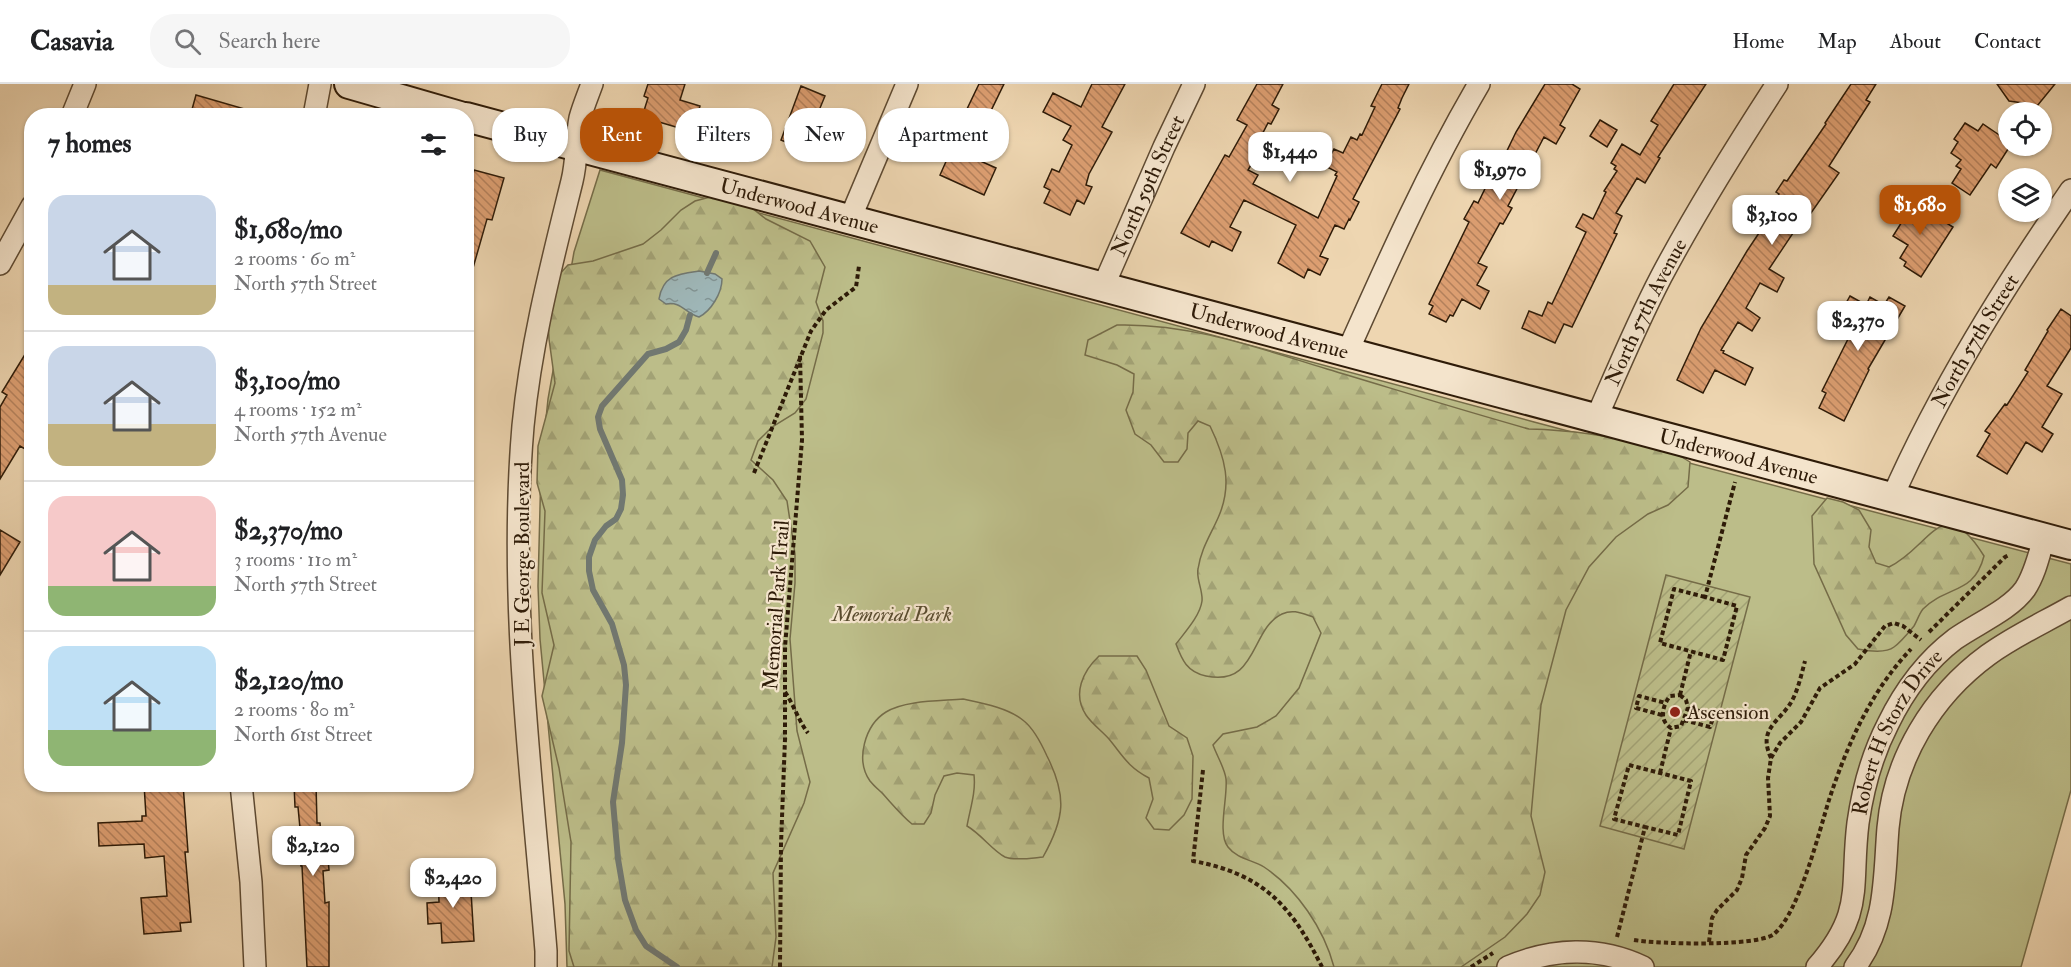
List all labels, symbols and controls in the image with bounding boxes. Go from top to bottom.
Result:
search box [150,14,570,68]
text: Casavia [30,24,114,59]
icon: search [171,25,204,58]
text: Search here [219,27,320,55]
text: Home [1732,28,1784,55]
text: Map [1817,28,1857,55]
text: About [1890,28,1941,55]
text: Contact [1974,28,2041,55]
map controls [1998,102,2052,222]
button: locate [1998,102,2052,156]
chip: Buy [492,108,568,162]
chip: Rent [580,108,663,162]
chip: Filters [675,108,772,162]
chip: New [784,108,866,162]
chip: Apartment [878,108,1009,162]
street label: North 59th Street [1105,111,1191,260]
text: 7 homes [48,128,131,160]
icon: filters [417,128,450,161]
pin: $1,440 [1241,132,1339,183]
text: $1,440 [1262,139,1318,164]
pin: $1,970 [1451,150,1549,201]
text: $1,970 [1474,157,1526,182]
button: layers [1998,168,2052,222]
street label: Underwood Avenue [717,172,882,241]
pin: $1,680 [1871,185,1969,236]
text: $1,680 [1894,192,1946,217]
pin: $3,100 [1723,195,1821,246]
text: $3,100 [1746,202,1798,227]
text: $1,680/mo [234,214,342,246]
icon: home [96,219,168,291]
street label: North 57th Avenue [1599,234,1693,390]
text: 2 rooms · 60 m² [234,246,355,271]
street label: North 57th Street [1926,269,2025,412]
text: North 57th Street [234,271,377,296]
street label: Underwood Avenue [1186,297,1351,366]
pin: $2,370 [1809,301,1907,352]
text: $2,370 [1831,308,1885,333]
text: $3,100/mo [234,365,340,397]
icon: home [96,370,168,442]
text: 4 rooms · 152 m² [234,397,362,422]
text: North 57th Avenue [234,422,387,447]
street label: Underwood Avenue [1656,423,1821,491]
street label: J E George Boulevard [509,461,536,647]
text: $2,370/mo [234,515,343,547]
street label: Memorial Park Trail [757,519,796,691]
icon: home [96,520,168,592]
text: 3 rooms · 110 m² [234,547,357,572]
text: North 57th Street [234,572,377,597]
park label: Memorial Park [830,601,952,628]
street label: Robert H Storz Drive [1846,643,1949,817]
text: $2,120/mo [234,665,343,697]
icon: home [96,670,168,742]
text: 2 rooms · 80 m² [234,697,355,722]
place label: Ascension [1686,699,1769,726]
marker: Ascension [1668,705,1682,719]
text: North 61st Street [234,722,373,747]
pin: $2,120 [264,826,362,877]
text: $2,120 [286,833,340,858]
pin: $2,420 [404,858,502,909]
text: $2,420 [424,865,482,890]

